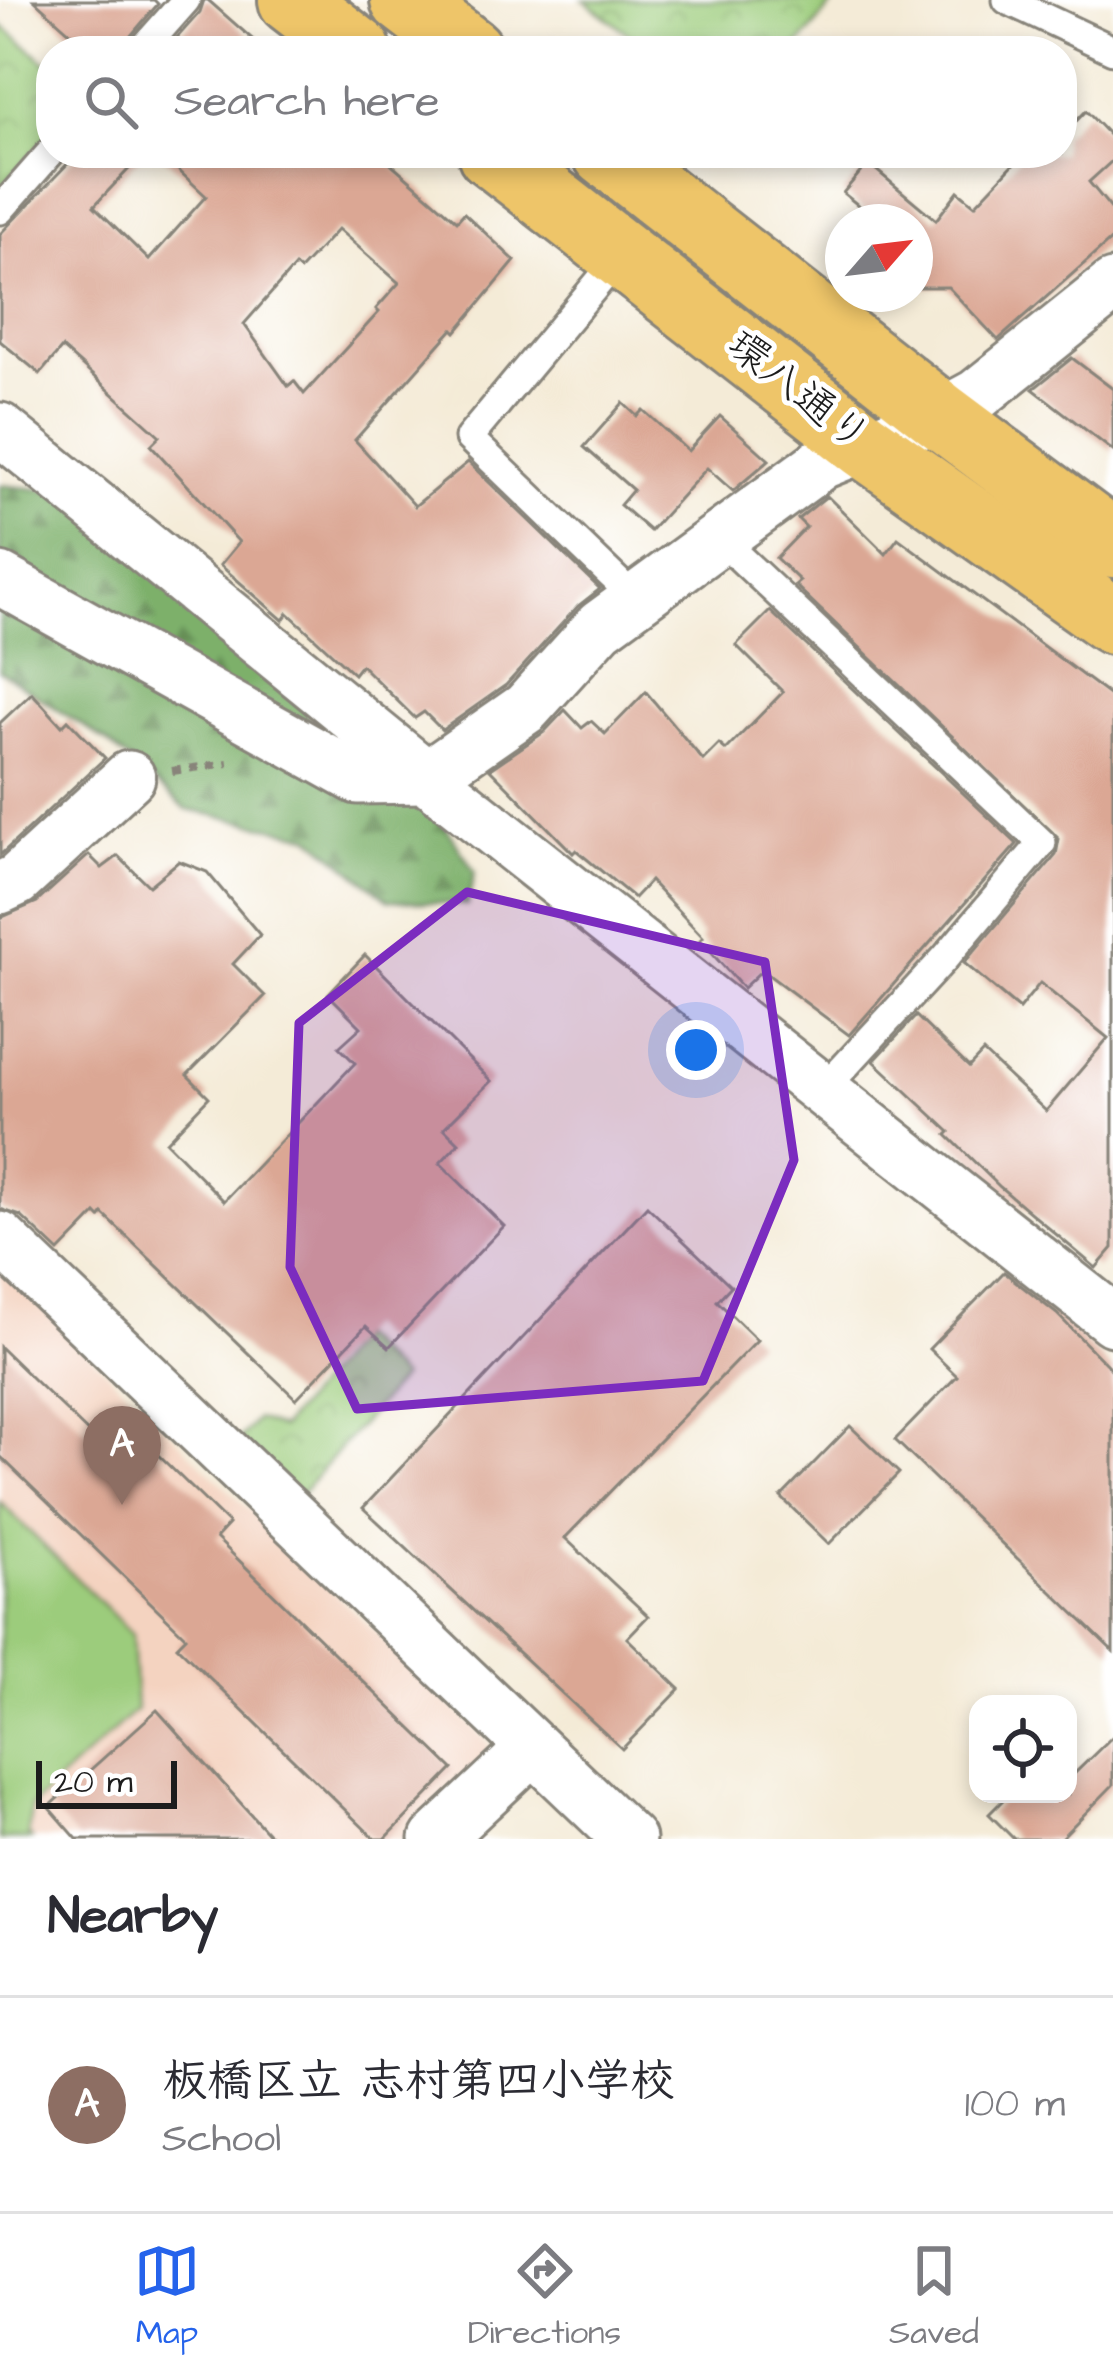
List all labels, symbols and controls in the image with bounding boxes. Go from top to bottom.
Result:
search box [36,36,1077,168]
icon: search [78,69,144,135]
text: Search here [174,71,440,133]
north arrow [825,204,933,312]
street label: 環八通り [714,317,882,467]
your location [666,1020,726,1080]
pin: A [83,1406,161,1505]
map controls [969,1695,1077,1803]
button: locate [969,1695,1077,1803]
scale bar [36,1755,177,1808]
text: 20 m [54,1759,133,1805]
text: Nearby [48,1882,218,1953]
text: 板橋区立 志村第四小学校 [162,2051,675,2113]
text: A [75,2078,99,2132]
text: 100 m [965,2078,1065,2132]
text: School [162,2113,281,2167]
tab: Map [134,2238,200,2356]
tab: Directions [468,2238,621,2356]
tab: Saved [889,2238,979,2356]

